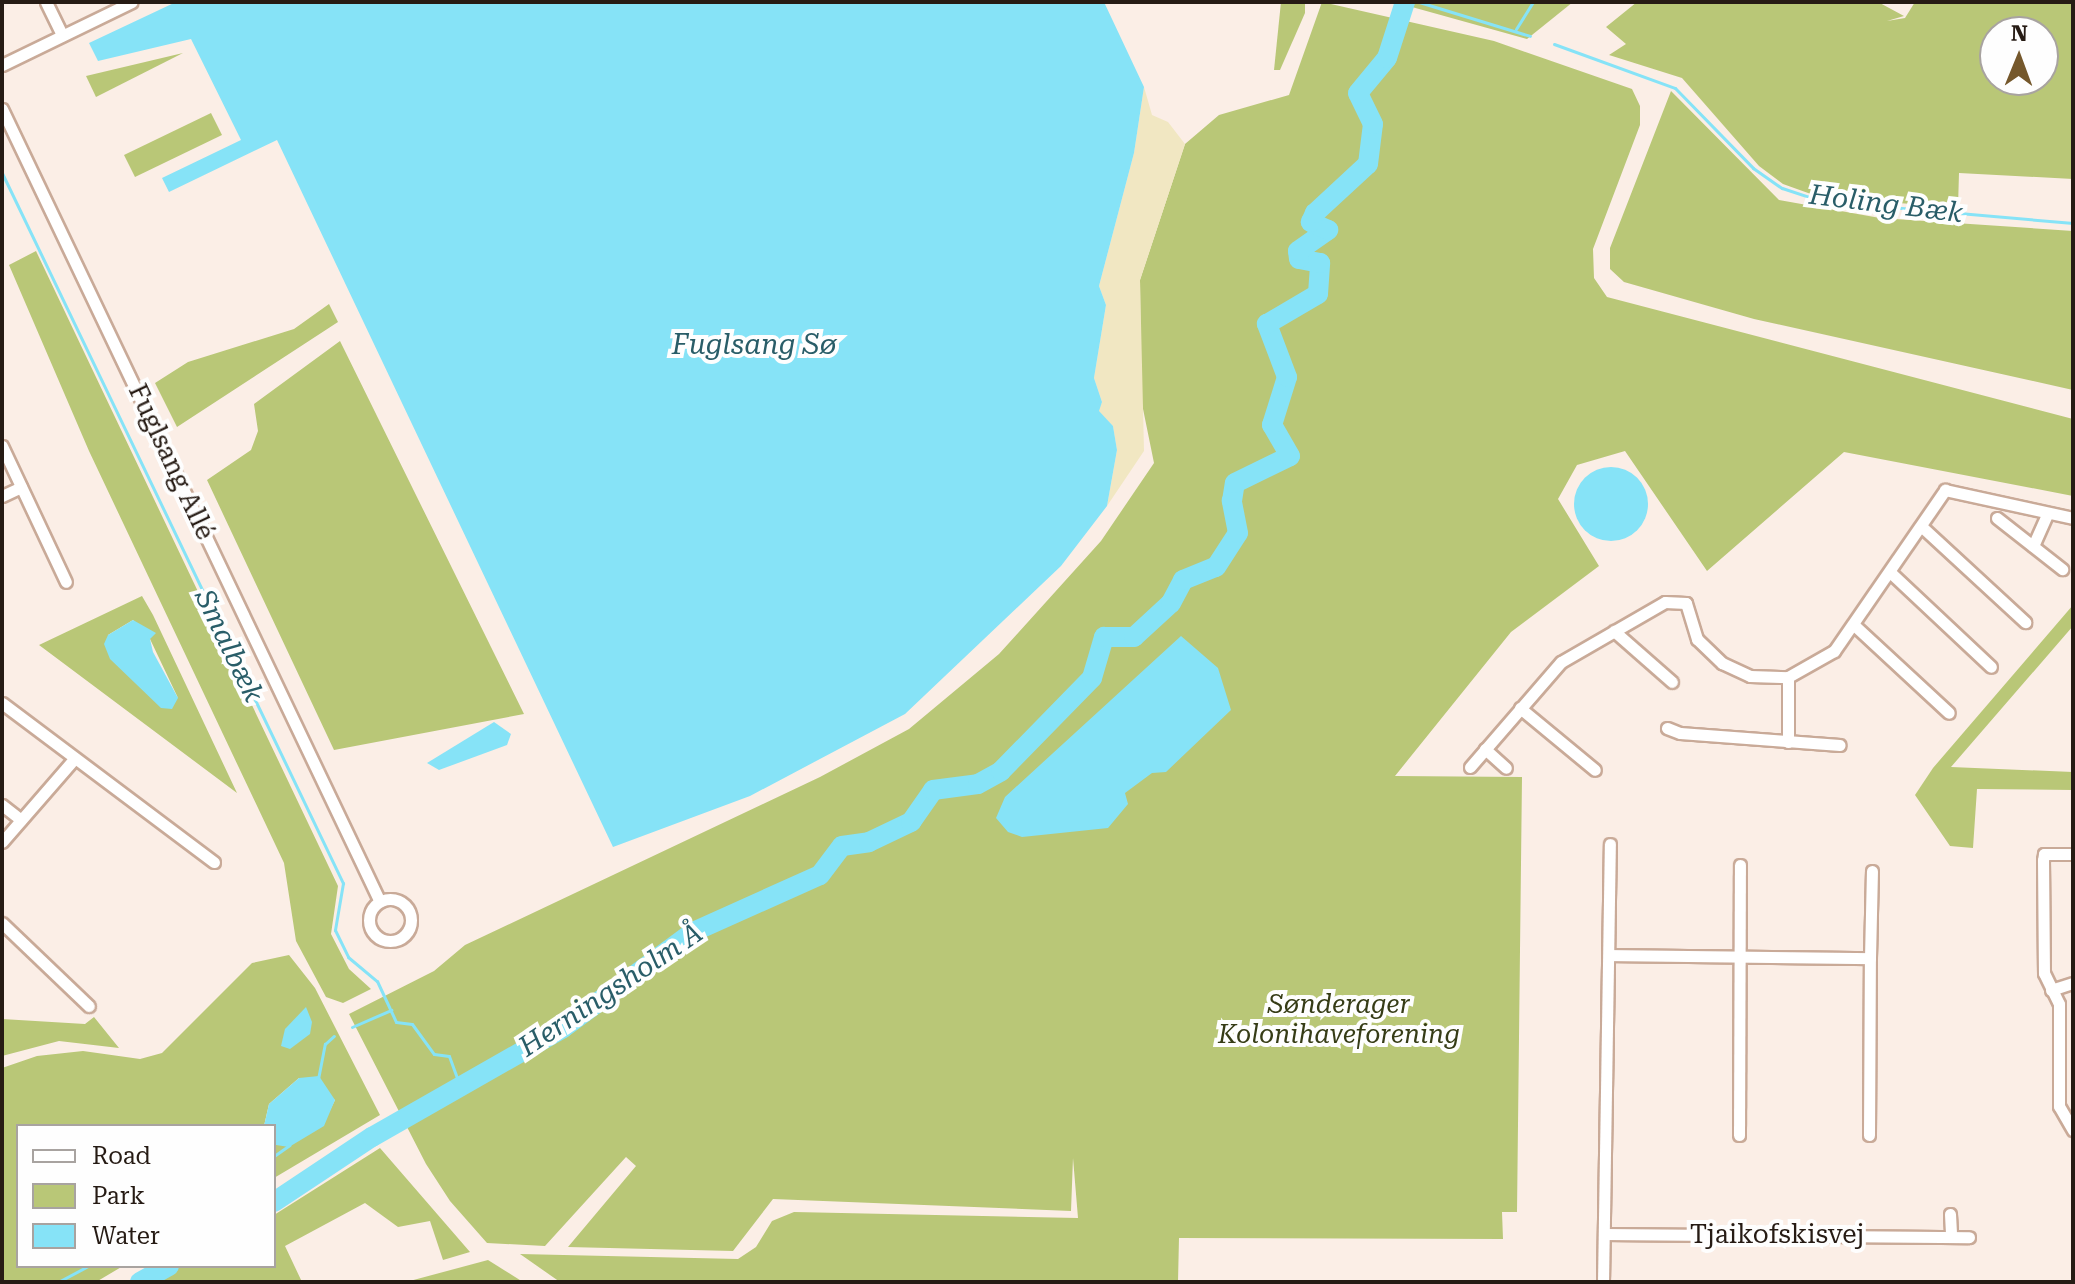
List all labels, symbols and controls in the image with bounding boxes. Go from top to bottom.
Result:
north arrow [1979,16,2059,96]
text: N [2011,21,2028,46]
water label: Holing Bæk [1807,178,1965,230]
water label: Fuglsang Sø [672,328,836,362]
street label: Fuglsang Allé [121,379,221,545]
water label: Smalbæk [187,584,271,708]
water label: Herningsholm Å [513,916,709,1064]
park label: Sønderager Kolonihaveforening [1218,989,1460,1050]
legend [16,1124,276,1268]
text: Road [92,1142,151,1170]
text: Park [92,1182,145,1210]
street label: Tjaikofskisvej [1690,1219,1864,1251]
text: Water [92,1222,160,1250]

